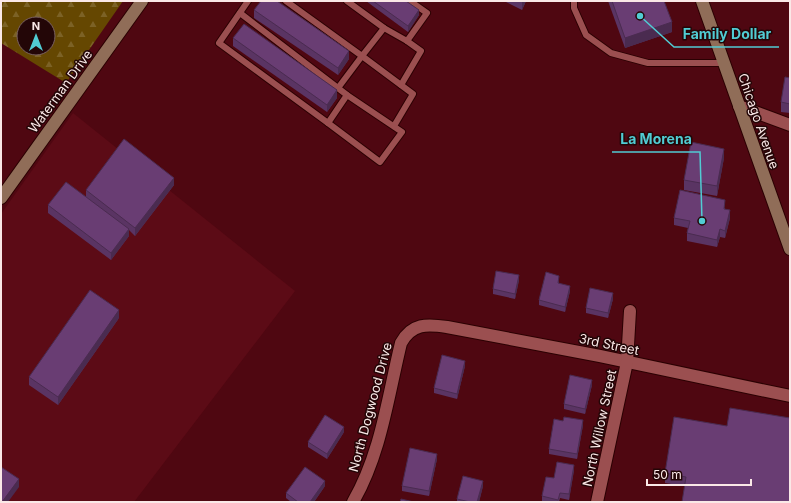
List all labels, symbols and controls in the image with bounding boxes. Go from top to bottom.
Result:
north arrow [16,16,56,56]
text: N [32,19,40,33]
callout: Family Dollar [674,21,779,47]
text: Family Dollar [683,25,772,42]
street label: Waterman Drive [25,46,95,136]
street label: Chicago Avenue [735,71,783,171]
callout: La Morena [612,126,700,152]
text: La Morena [620,130,692,147]
street label: 3rd Street [577,330,641,358]
street label: North Dogwood Drive [345,341,395,473]
street label: North Willow Street [579,368,619,488]
scale bar [647,461,751,487]
text: 50 m [653,467,682,482]

